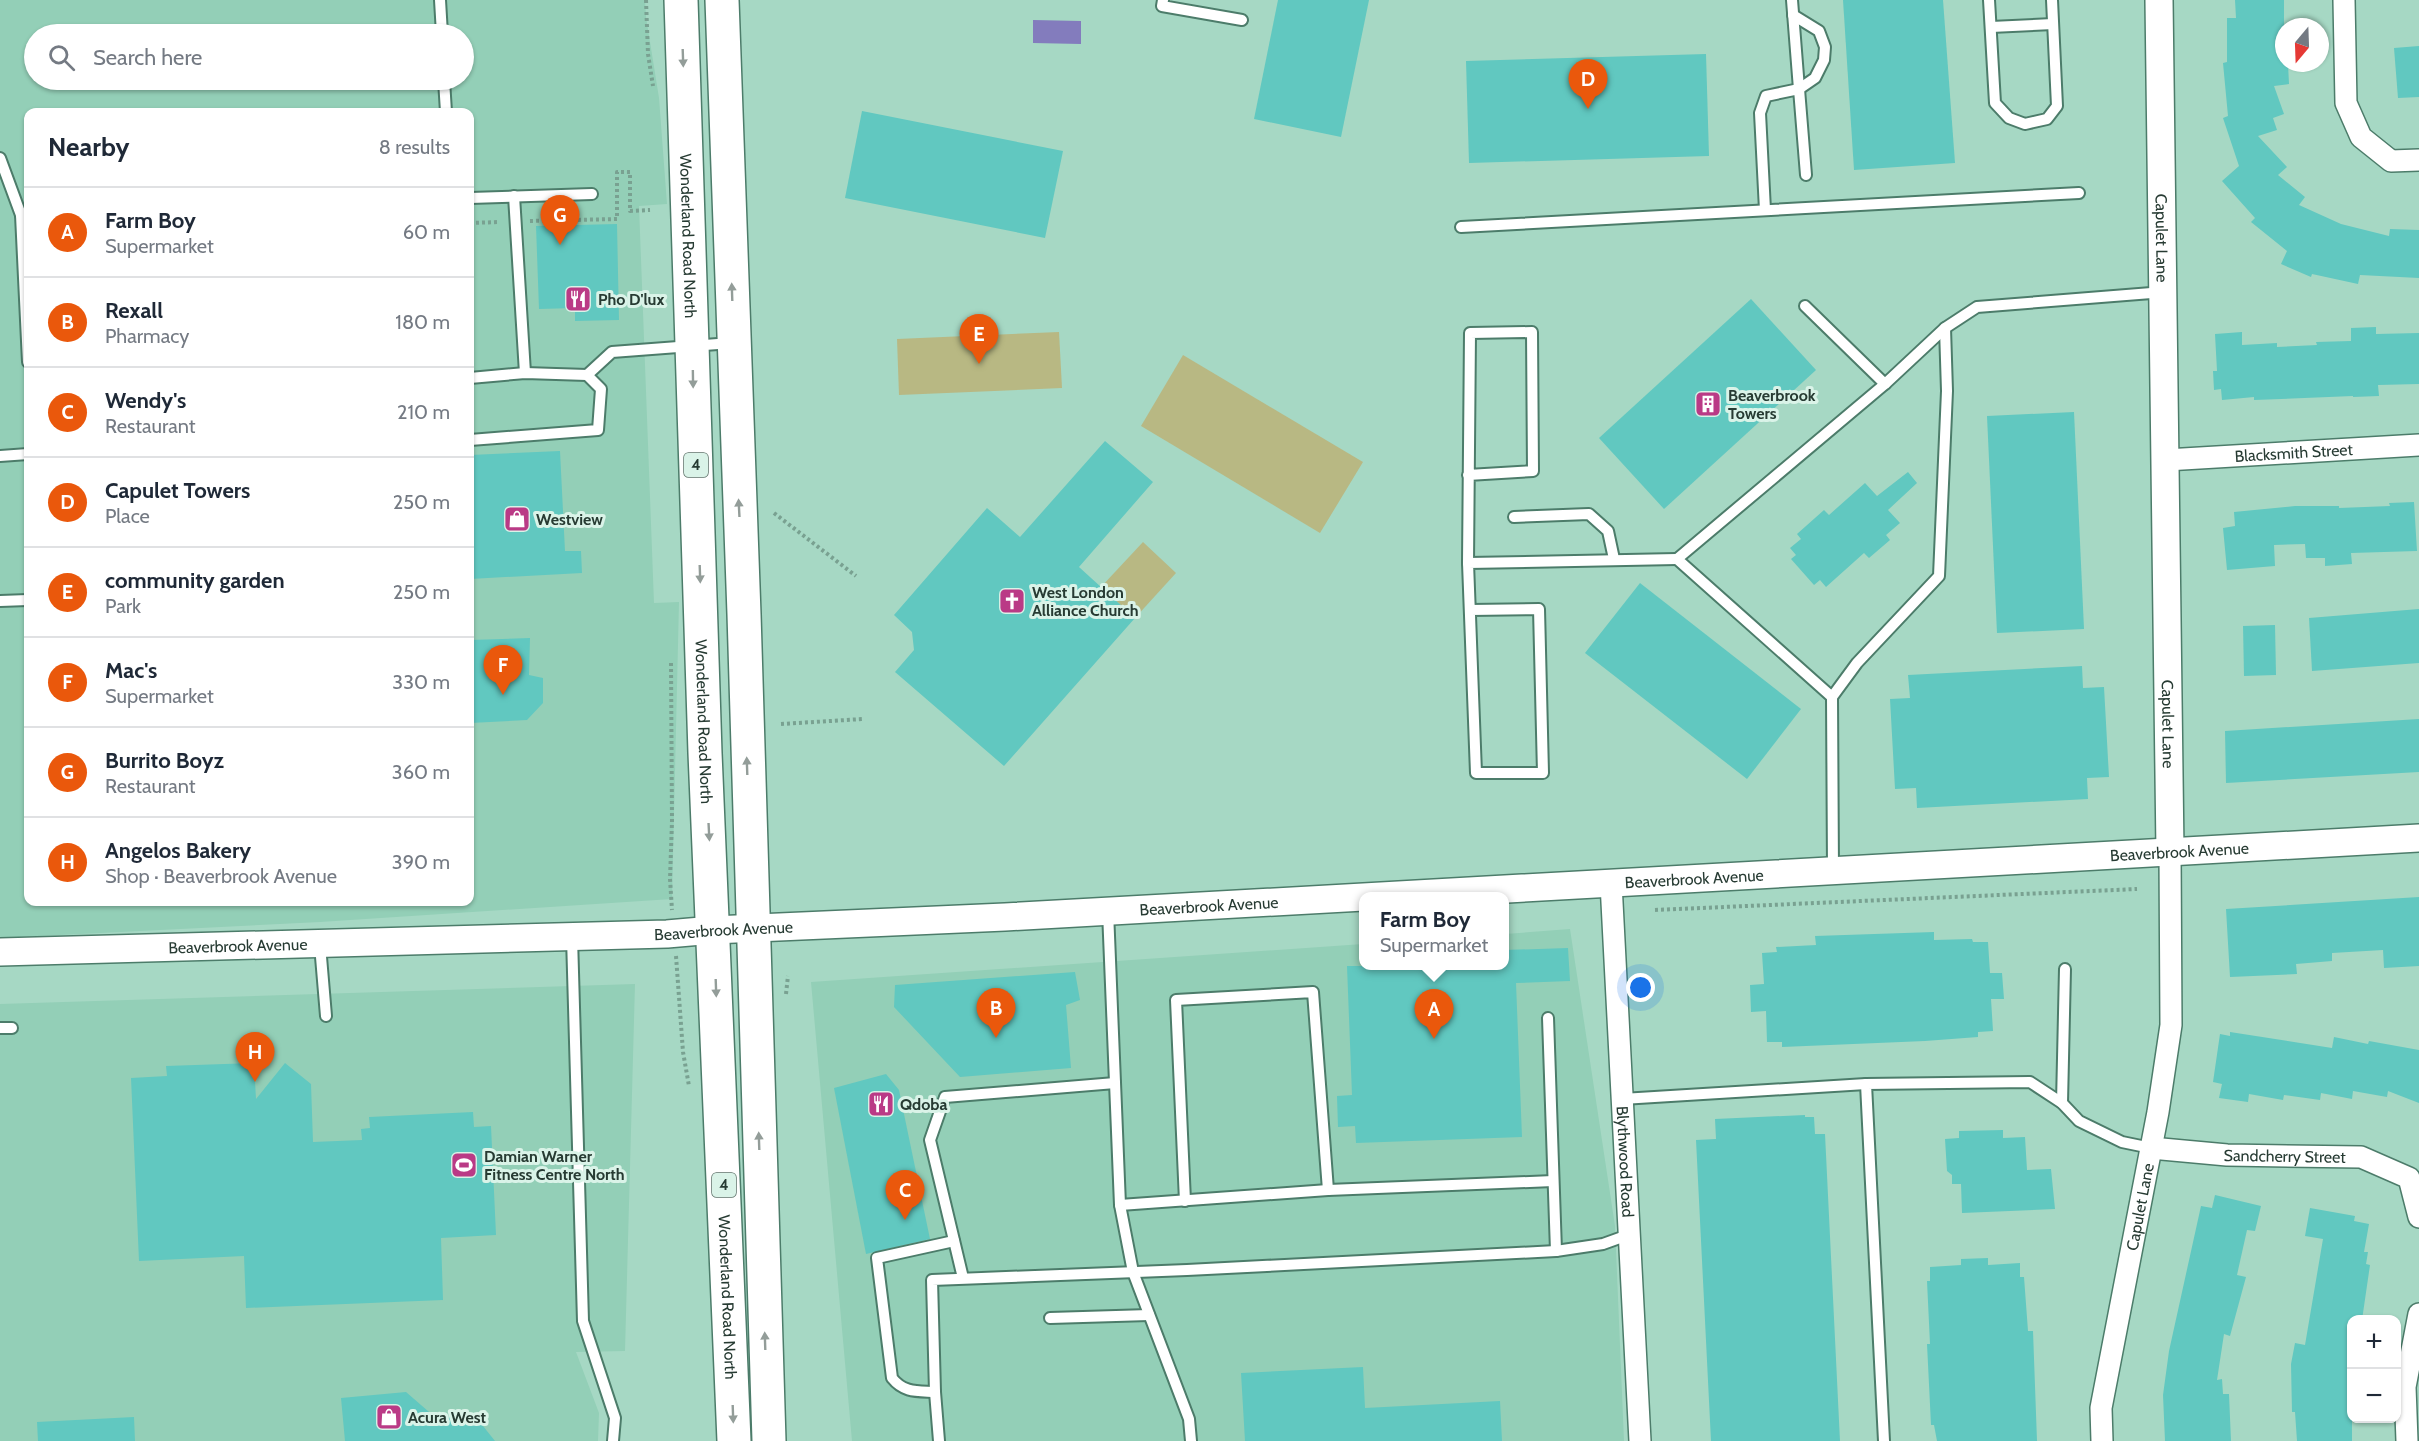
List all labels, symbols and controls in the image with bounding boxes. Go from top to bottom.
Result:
north arrow [2275,18,2329,72]
search box [24,24,474,90]
icon: search [45,41,78,74]
text: Search here [93,44,202,71]
one-way arrow [678,49,688,68]
pin: D [1568,60,1608,109]
text: Nearby [48,131,129,163]
text: 8 results [379,135,450,159]
street label: Wonderland Road North [676,153,700,319]
street label: Capulet Lane [2152,194,2172,282]
pin: G [540,196,580,245]
text: Farm Boy [105,207,196,234]
text: A [61,220,74,244]
text: 60 m [403,220,450,244]
text: Supermarket [105,234,214,258]
one-way arrow [727,283,736,302]
restaurant icon: Pho D'lux [563,284,593,314]
place label: Pho D'lux [598,290,664,309]
text: Rexall [105,297,163,324]
text: B [61,310,74,334]
text: 180 m [395,310,450,334]
pin: E [960,314,998,364]
text: Pharmacy [105,324,189,348]
one-way arrow [688,370,698,389]
place label: Beaverbrook Towers [1728,386,1816,423]
text: Wendy's [105,387,186,414]
building icon: Beaverbrook Towers [1693,389,1723,419]
text: C [61,400,74,424]
text: 210 m [397,400,450,424]
text: Restaurant [105,414,196,438]
street label: Blacksmith Street [2234,440,2354,466]
road number: 4 [684,453,708,477]
text: Capulet Towers [105,477,250,504]
text: D [60,490,75,514]
text: 250 m [393,490,450,514]
one-way arrow [734,499,743,518]
text: Place [105,504,150,528]
shop icon: Westview [502,504,532,534]
place label: Westview [536,510,603,529]
one-way arrow [695,565,704,584]
text: community garden [105,567,285,594]
text: E [62,580,73,604]
text: 250 m [393,580,450,604]
place label: West London Alliance Church [1032,583,1139,620]
church icon: West London Alliance Church [997,586,1027,616]
text: Park [105,594,141,618]
street label: Wonderland Road North [691,639,716,804]
pin: F [484,646,522,695]
text: Mac's [105,657,157,684]
text: F [62,670,73,694]
text: 330 m [392,670,450,694]
street label: Capulet Lane [2158,679,2178,768]
text: Supermarket [105,684,214,708]
text: Burrito Boyz [105,747,224,774]
one-way arrow [743,756,752,775]
text: G [61,760,74,784]
text: 360 m [392,760,450,784]
text: Restaurant [105,774,196,798]
one-way arrow [704,822,713,841]
text: Angelos Bakery [105,837,251,864]
street label: Beaverbrook Avenue [2110,839,2249,865]
text: H [60,850,75,874]
text: 390 m [392,850,450,874]
text: Shop · Beaverbrook Avenue [105,864,337,888]
street label: Beaverbrook Avenue [1624,866,1764,892]
popup [1359,892,1509,970]
street label: Beaverbrook Avenue [1139,893,1279,919]
text: Farm Boy [1380,906,1470,933]
street label: Beaverbrook Avenue [654,917,794,944]
text: Supermarket [1380,933,1488,957]
street label: Beaverbrook Avenue [168,935,308,957]
your location [1626,973,1655,1002]
one-way arrow [712,979,721,998]
pin: B [976,988,1016,1038]
pin: A [1414,990,1454,1039]
pin: H [236,1032,274,1082]
restaurant icon: Qdoba [866,1089,896,1119]
place label: Qdoba [900,1095,947,1114]
street label: Blythwood Road [1613,1105,1637,1218]
one-way arrow [755,1132,764,1151]
street label: Sandcherry Street [2223,1146,2346,1167]
place label: Damian Warner Fitness Centre North [484,1147,625,1184]
sports icon: Damian Warner Fitness Centre North [449,1150,479,1180]
street label: Capulet Lane [2123,1161,2158,1252]
pin: C [886,1170,924,1220]
road number: 4 [712,1173,736,1197]
street label: Wonderland Road North [714,1214,740,1380]
map controls [2347,1315,2401,1423]
button: + [2347,1315,2401,1369]
one-way arrow [761,1331,770,1350]
button: − [2347,1369,2401,1423]
shop icon: Acura West [374,1402,404,1432]
one-way arrow [728,1404,737,1423]
place label: Acura West [408,1408,486,1427]

